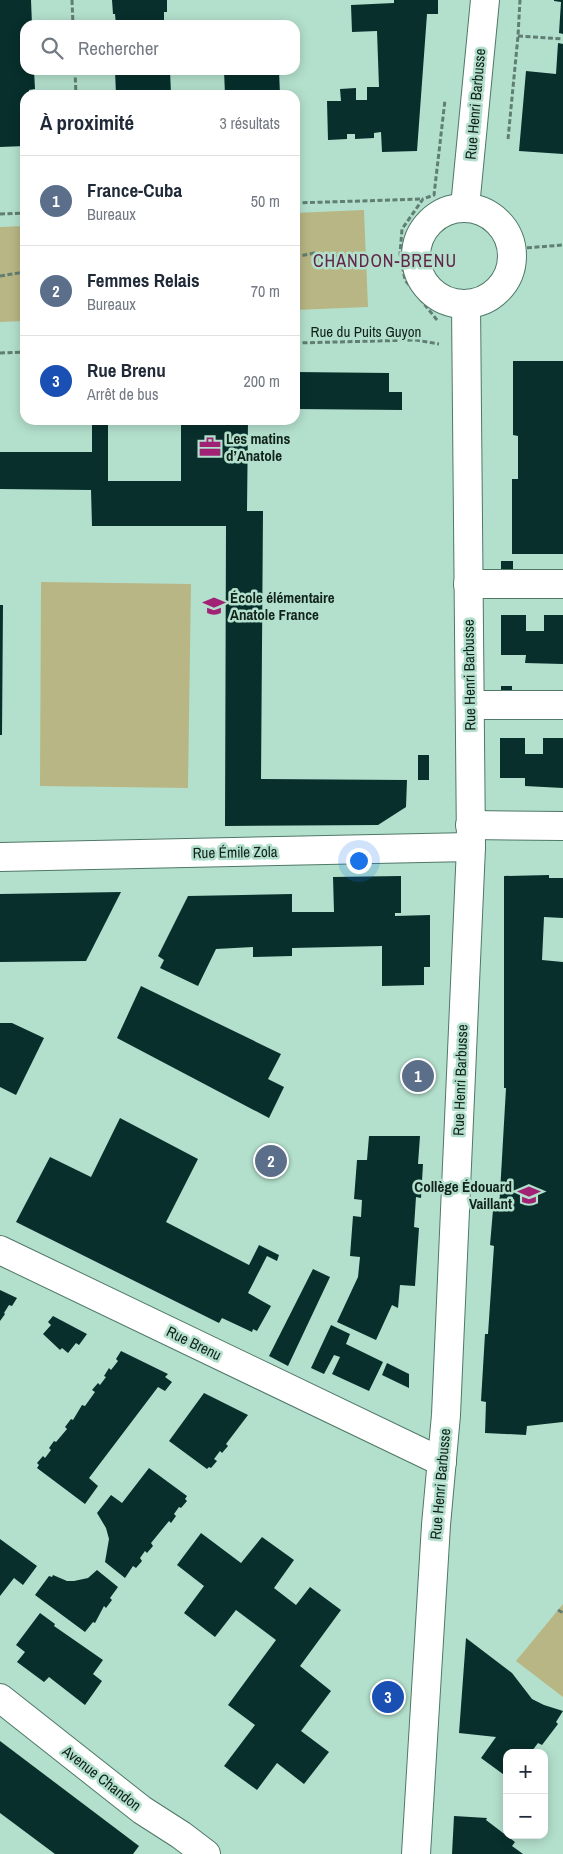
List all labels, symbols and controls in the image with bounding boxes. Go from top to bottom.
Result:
search box [20,20,300,75]
icon: search [38,34,66,62]
text: Rechercher [78,35,159,61]
street label: Rue Henri Barbusse [460,47,490,160]
text: À proximité [40,108,134,137]
text: 3 résultats [219,112,280,134]
text: France-Cuba [87,177,182,203]
text: 1 [52,190,60,212]
text: 50 m [251,190,280,212]
text: Bureaux [87,203,136,225]
district label: CHANDON-BRENU [313,248,457,273]
text: Femmes Relais [87,267,200,293]
text: 2 [52,280,60,302]
text: 70 m [251,280,280,302]
text: Bureaux [87,293,136,315]
street label: Rue du Puits Guyon [311,321,421,342]
text: Rue Brenu [87,357,166,383]
text: 3 [52,370,60,392]
text: 200 m [244,370,280,392]
text: Arrêt de bus [87,383,158,405]
place label: Les matins d’Anatole [226,428,290,466]
office icon: Les matins d’Anatole [197,434,223,460]
place label: École élémentaire Anatole France [230,587,335,625]
school or university icon: École élémentaire Anatole France [201,593,227,619]
street label: Rue Henri Barbusse [458,619,480,731]
street label: Rue Émile Zola [192,841,278,863]
your location [346,848,372,874]
street label: Rue Henri Barbusse [448,1024,472,1136]
pin: 1 [402,1057,434,1095]
pin: 2 [255,1142,287,1180]
place label: Collège Édouard Vaillant [414,1176,512,1214]
school or university icon: Collège Édouard Vaillant [516,1182,542,1208]
street label: Rue Brenu [163,1321,225,1365]
street label: Rue Henri Barbusse [425,1427,455,1540]
pin: 3 [372,1678,404,1716]
street label: Avenue Chandon [57,1740,146,1815]
map controls [503,1749,548,1839]
button: + [503,1749,548,1794]
button: − [503,1794,548,1839]

